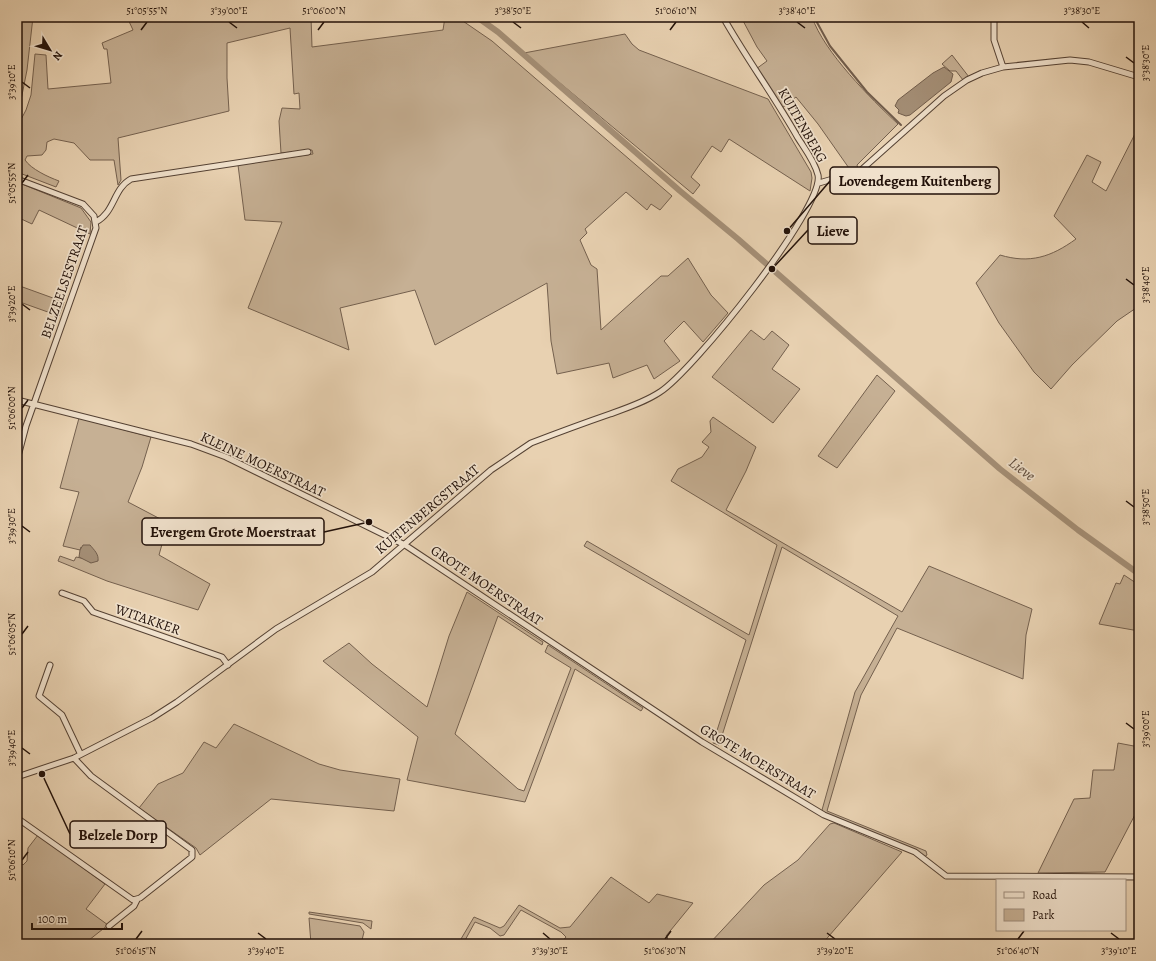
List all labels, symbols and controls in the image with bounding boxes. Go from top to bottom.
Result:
text: 51°05'55"N [127,4,167,17]
text: 3°39'00"E [210,4,248,17]
text: 51°06'00"N [302,4,346,17]
text: 3°38'50"E [495,4,531,17]
text: 51°06'10"N [655,4,697,17]
text: 3°38'40"E [779,4,815,17]
text: 3°38'30"E [1064,4,1100,17]
north arrow [30,30,70,70]
text: 3°38'30"E [1139,45,1152,81]
text: N [49,48,66,64]
text: 3°39'10"E [5,64,18,100]
street label: KUITENBERG [773,84,832,166]
text: 51°05'55"N [5,163,18,203]
callout: Lovendegem Kuitenberg [830,167,999,194]
text: Lovendegem Kuitenberg [838,171,992,191]
callout: Lieve [808,217,857,244]
text: Lieve [817,221,850,241]
street label: BELZEELSESTRAAT [36,223,93,341]
text: 3°38'40"E [1139,267,1152,303]
text: 3°39'20"E [5,286,18,322]
text: 51°06'00"N [5,386,18,430]
street label: KLEINE MOERSTRAAT [197,427,329,502]
water label: Lieve [1005,453,1040,486]
street label: KUITENBERGSTRAAT [371,460,484,559]
text: 3°38'50"E [1139,489,1152,525]
text: 3°39'30"E [5,508,18,544]
callout: Evergem Grote Moerstraat [142,518,324,545]
text: Evergem Grote Moerstraat [150,522,316,542]
street label: GROTE MOERSTRAAT [427,541,547,630]
street label: WITAKKER [112,599,183,640]
text: 51°06'05"N [5,613,18,655]
text: 3°39'00"E [1139,710,1152,748]
street label: GROTE MOERSTRAAT [697,719,819,804]
text: 3°39'40"E [5,730,18,766]
callout: Belzele Dorp [70,821,166,848]
text: Belzele Dorp [78,825,158,845]
text: 51°06'10"N [5,839,18,881]
legend [996,879,1126,931]
text: Road [1032,887,1058,903]
scale bar [32,905,122,931]
text: Park [1032,907,1055,923]
text: 100 m [38,911,67,927]
text: 51°06'15"N [116,944,156,957]
text: 3°39'40"E [248,944,284,957]
text: 3°39'30"E [532,944,568,957]
text: 51°06'30"N [644,944,686,957]
text: 3°39'20"E [817,944,853,957]
text: 51°06'40"N [997,944,1039,957]
text: 3°39'10"E [1101,944,1137,957]

